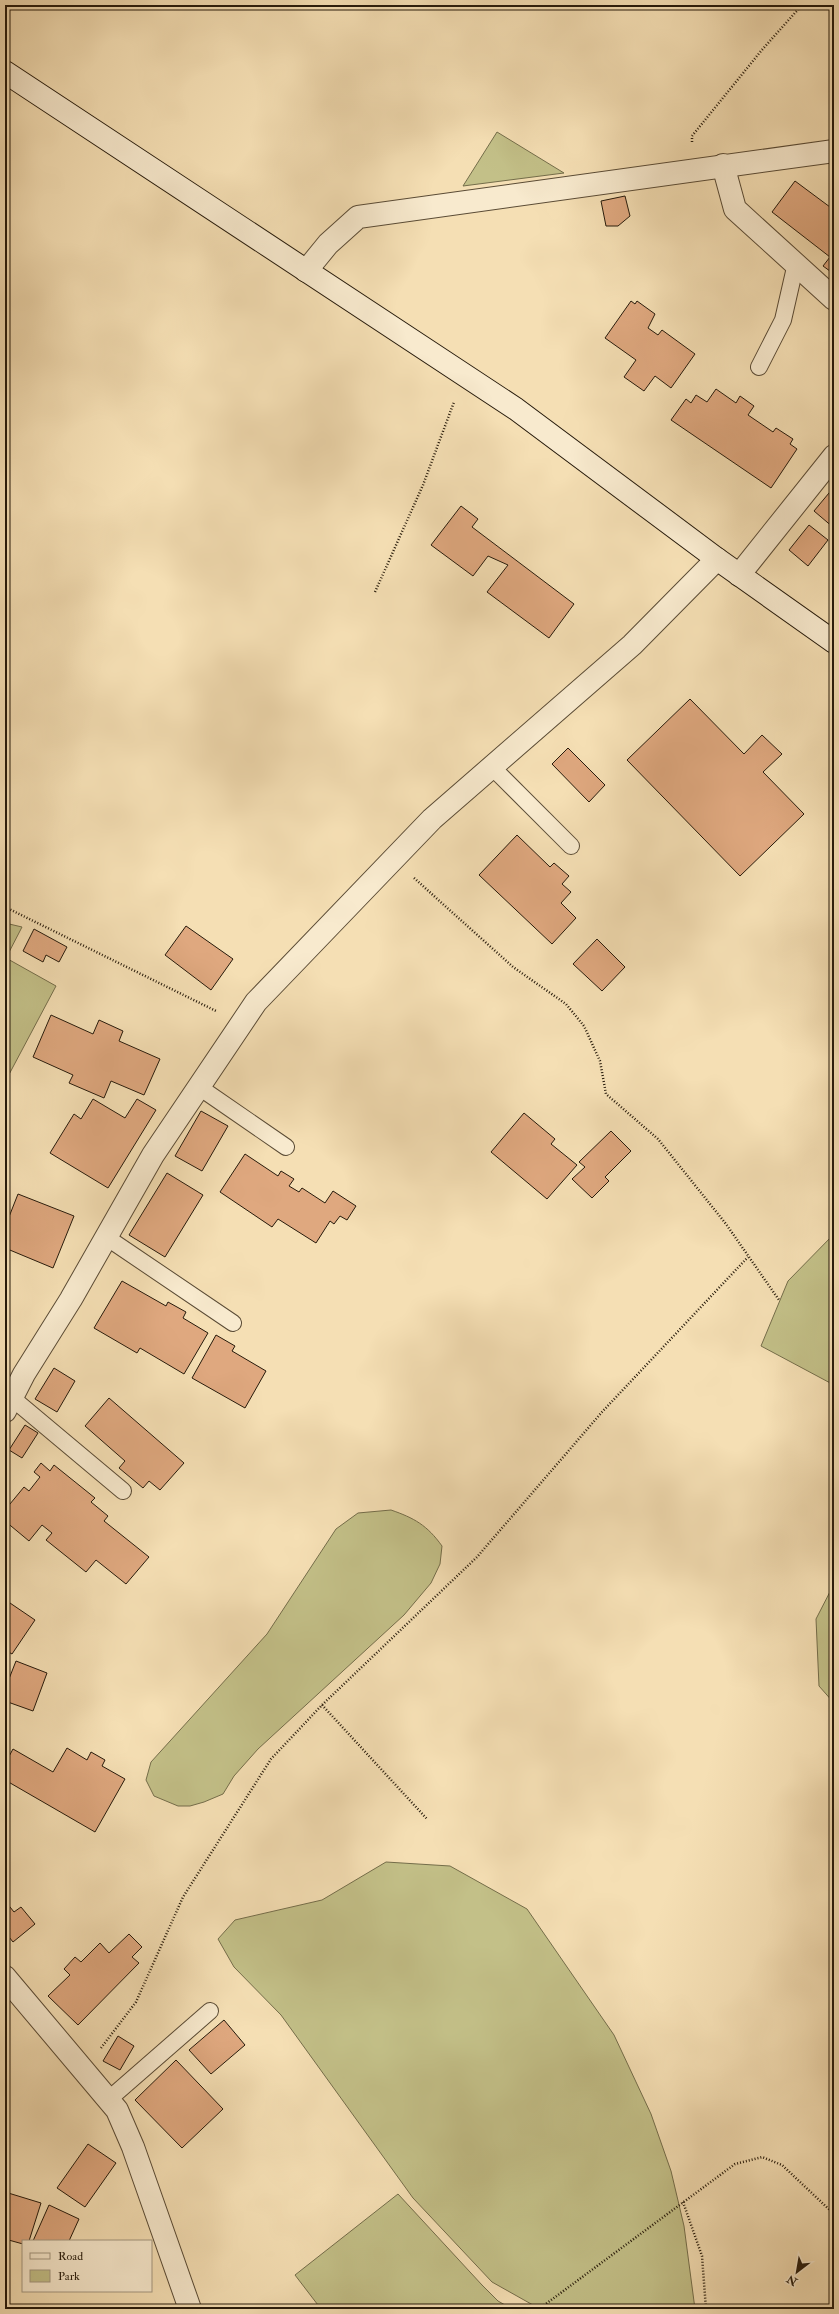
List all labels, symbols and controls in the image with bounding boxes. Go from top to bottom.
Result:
legend [22,2240,152,2292]
text: Road [58,2249,83,2264]
north arrow [777,2252,817,2292]
text: Park [58,2269,80,2284]
text: N [784,2271,801,2289]

